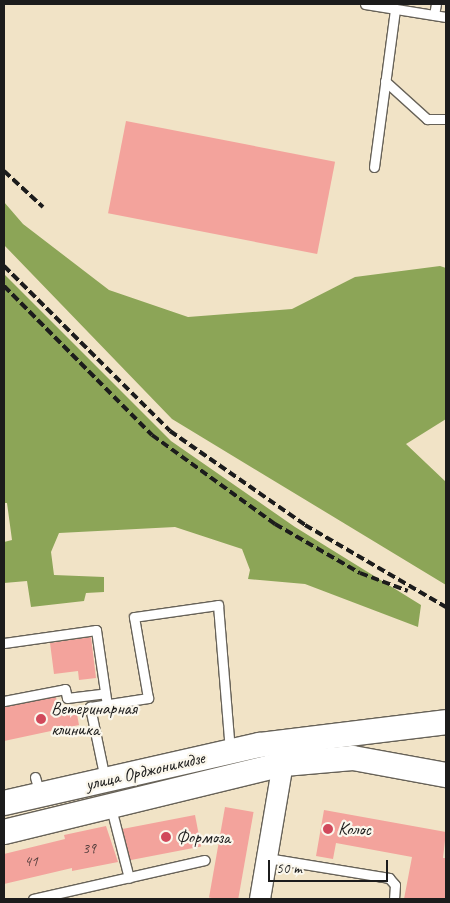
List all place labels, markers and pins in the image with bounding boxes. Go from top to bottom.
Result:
place label: Ветеринарная клиника [51,698,137,741]
marker: Ветеринарная клиника [35,713,47,725]
place label: Колос [338,818,371,840]
marker: Колос [322,823,334,835]
place label: Формоза [176,826,230,848]
marker: Формоза [160,831,172,843]

